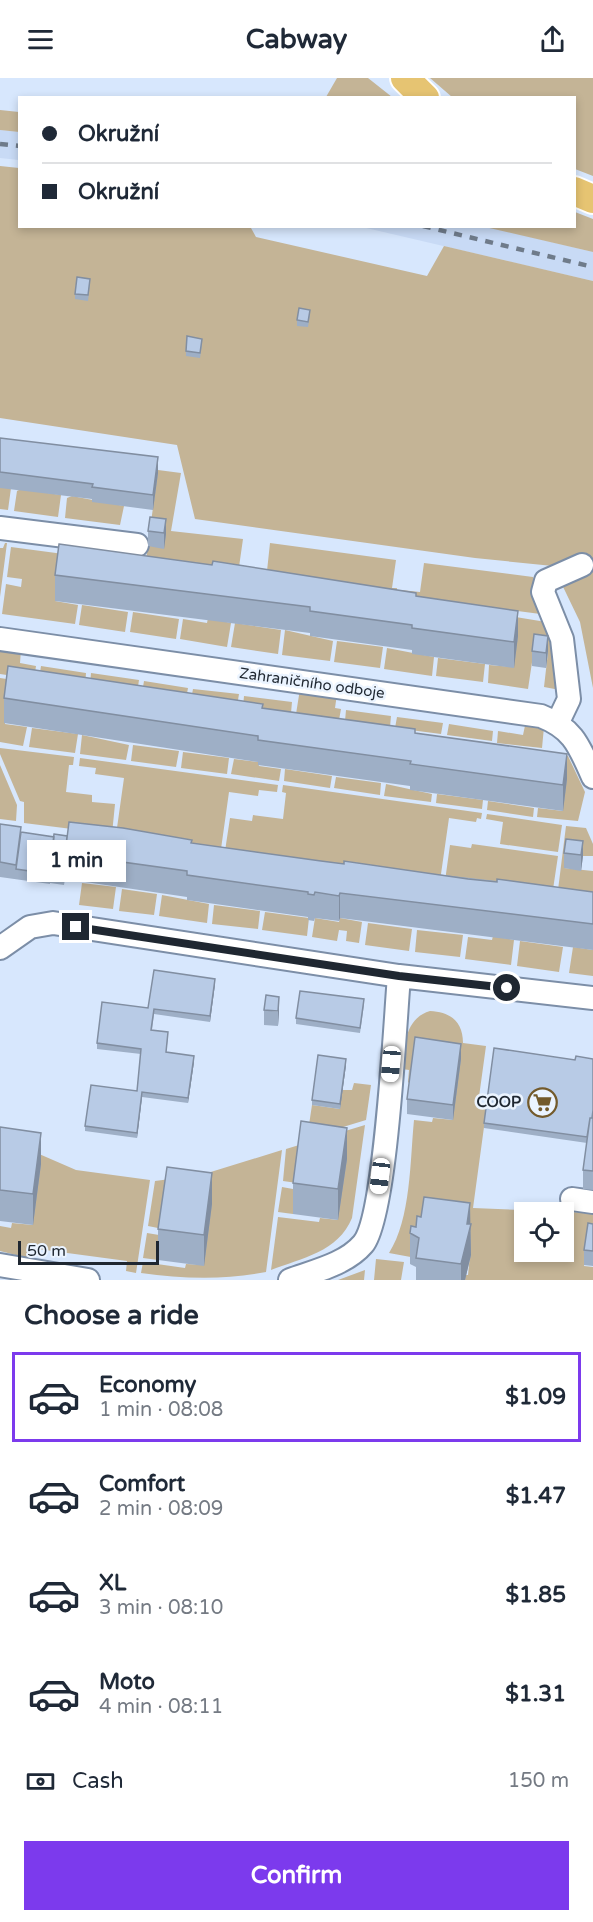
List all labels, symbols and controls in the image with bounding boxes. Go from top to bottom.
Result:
icon: menu [24,23,57,56]
text: Cabway [246,23,347,56]
icon: share [536,23,569,56]
text: Okružní [78,121,159,147]
text: Okružní [78,179,159,205]
street label: Zahraničního odboje [238,664,386,702]
callout: 1 min [26,840,125,882]
text: 1 min [50,849,103,873]
route end [62,913,89,940]
route start [493,974,520,1001]
car [380,1045,402,1083]
supermarket icon: COOP [526,1086,558,1118]
place label: COOP [476,1093,521,1111]
car [369,1157,391,1195]
map controls [514,1202,574,1262]
button: locate [514,1202,574,1262]
scale bar [18,1238,159,1266]
text: 50 m [27,1241,66,1261]
text: Choose a ride [24,1299,199,1332]
icon: car [27,1370,81,1424]
text: Economy [99,1372,196,1398]
text: $1.09 [505,1384,566,1410]
text: 1 min · 08:08 [99,1398,223,1422]
icon: car [27,1469,81,1523]
text: Comfort [99,1471,185,1497]
text: $1.47 [506,1483,566,1509]
text: 2 min · 08:09 [99,1497,223,1521]
icon: car [27,1568,81,1622]
text: XL [99,1570,126,1596]
text: $1.85 [505,1582,566,1608]
text: 3 min · 08:10 [99,1596,223,1620]
icon: car [27,1667,81,1721]
text: Moto [99,1669,155,1695]
text: $1.31 [505,1681,566,1707]
text: 4 min · 08:11 [99,1695,223,1719]
icon: cash [24,1765,57,1798]
text: Cash [72,1768,124,1794]
text: 150 m [508,1769,569,1793]
button: Confirm [24,1841,569,1910]

